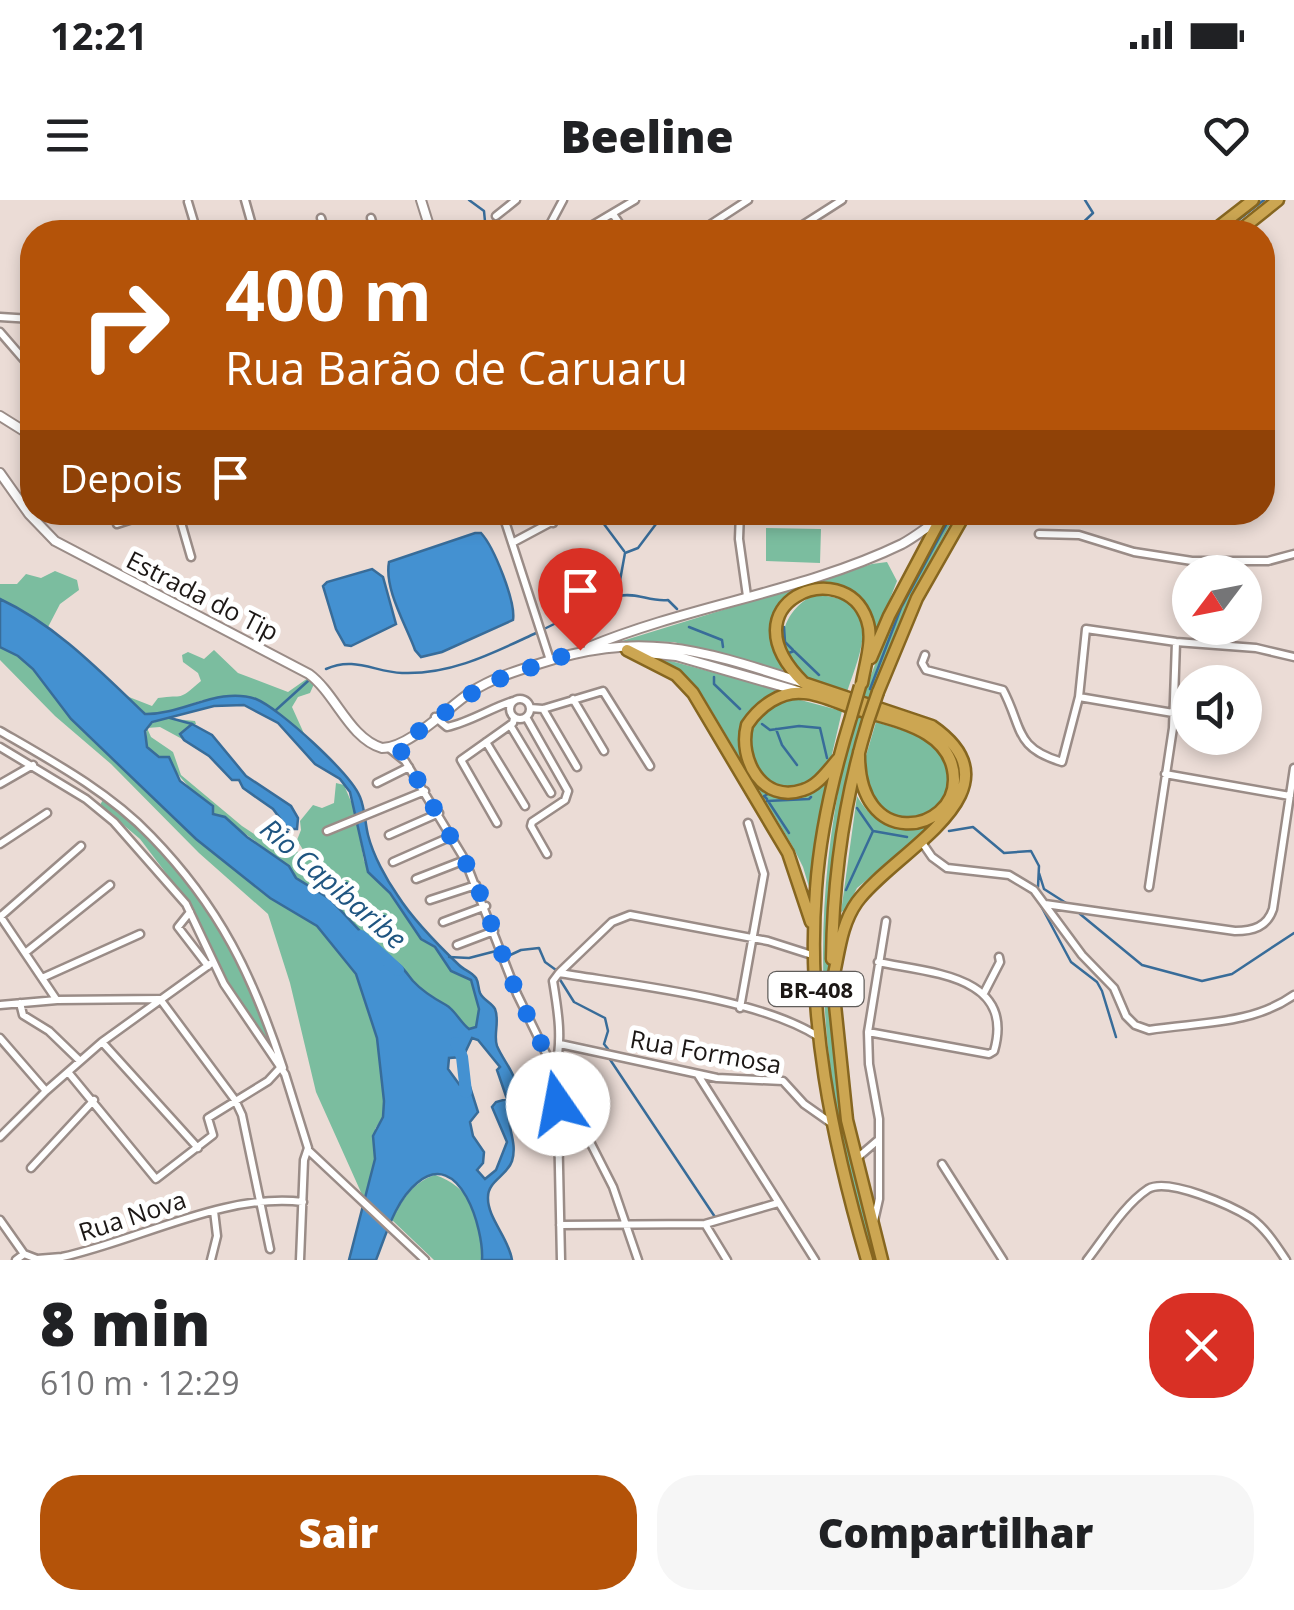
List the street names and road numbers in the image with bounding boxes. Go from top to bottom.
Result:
street label: Estrada do Tip [121,542,285,648]
road number: BR-408 [768,972,864,1006]
street label: Rua Formosa [628,1021,784,1081]
street label: Rua Nova [74,1182,190,1248]

